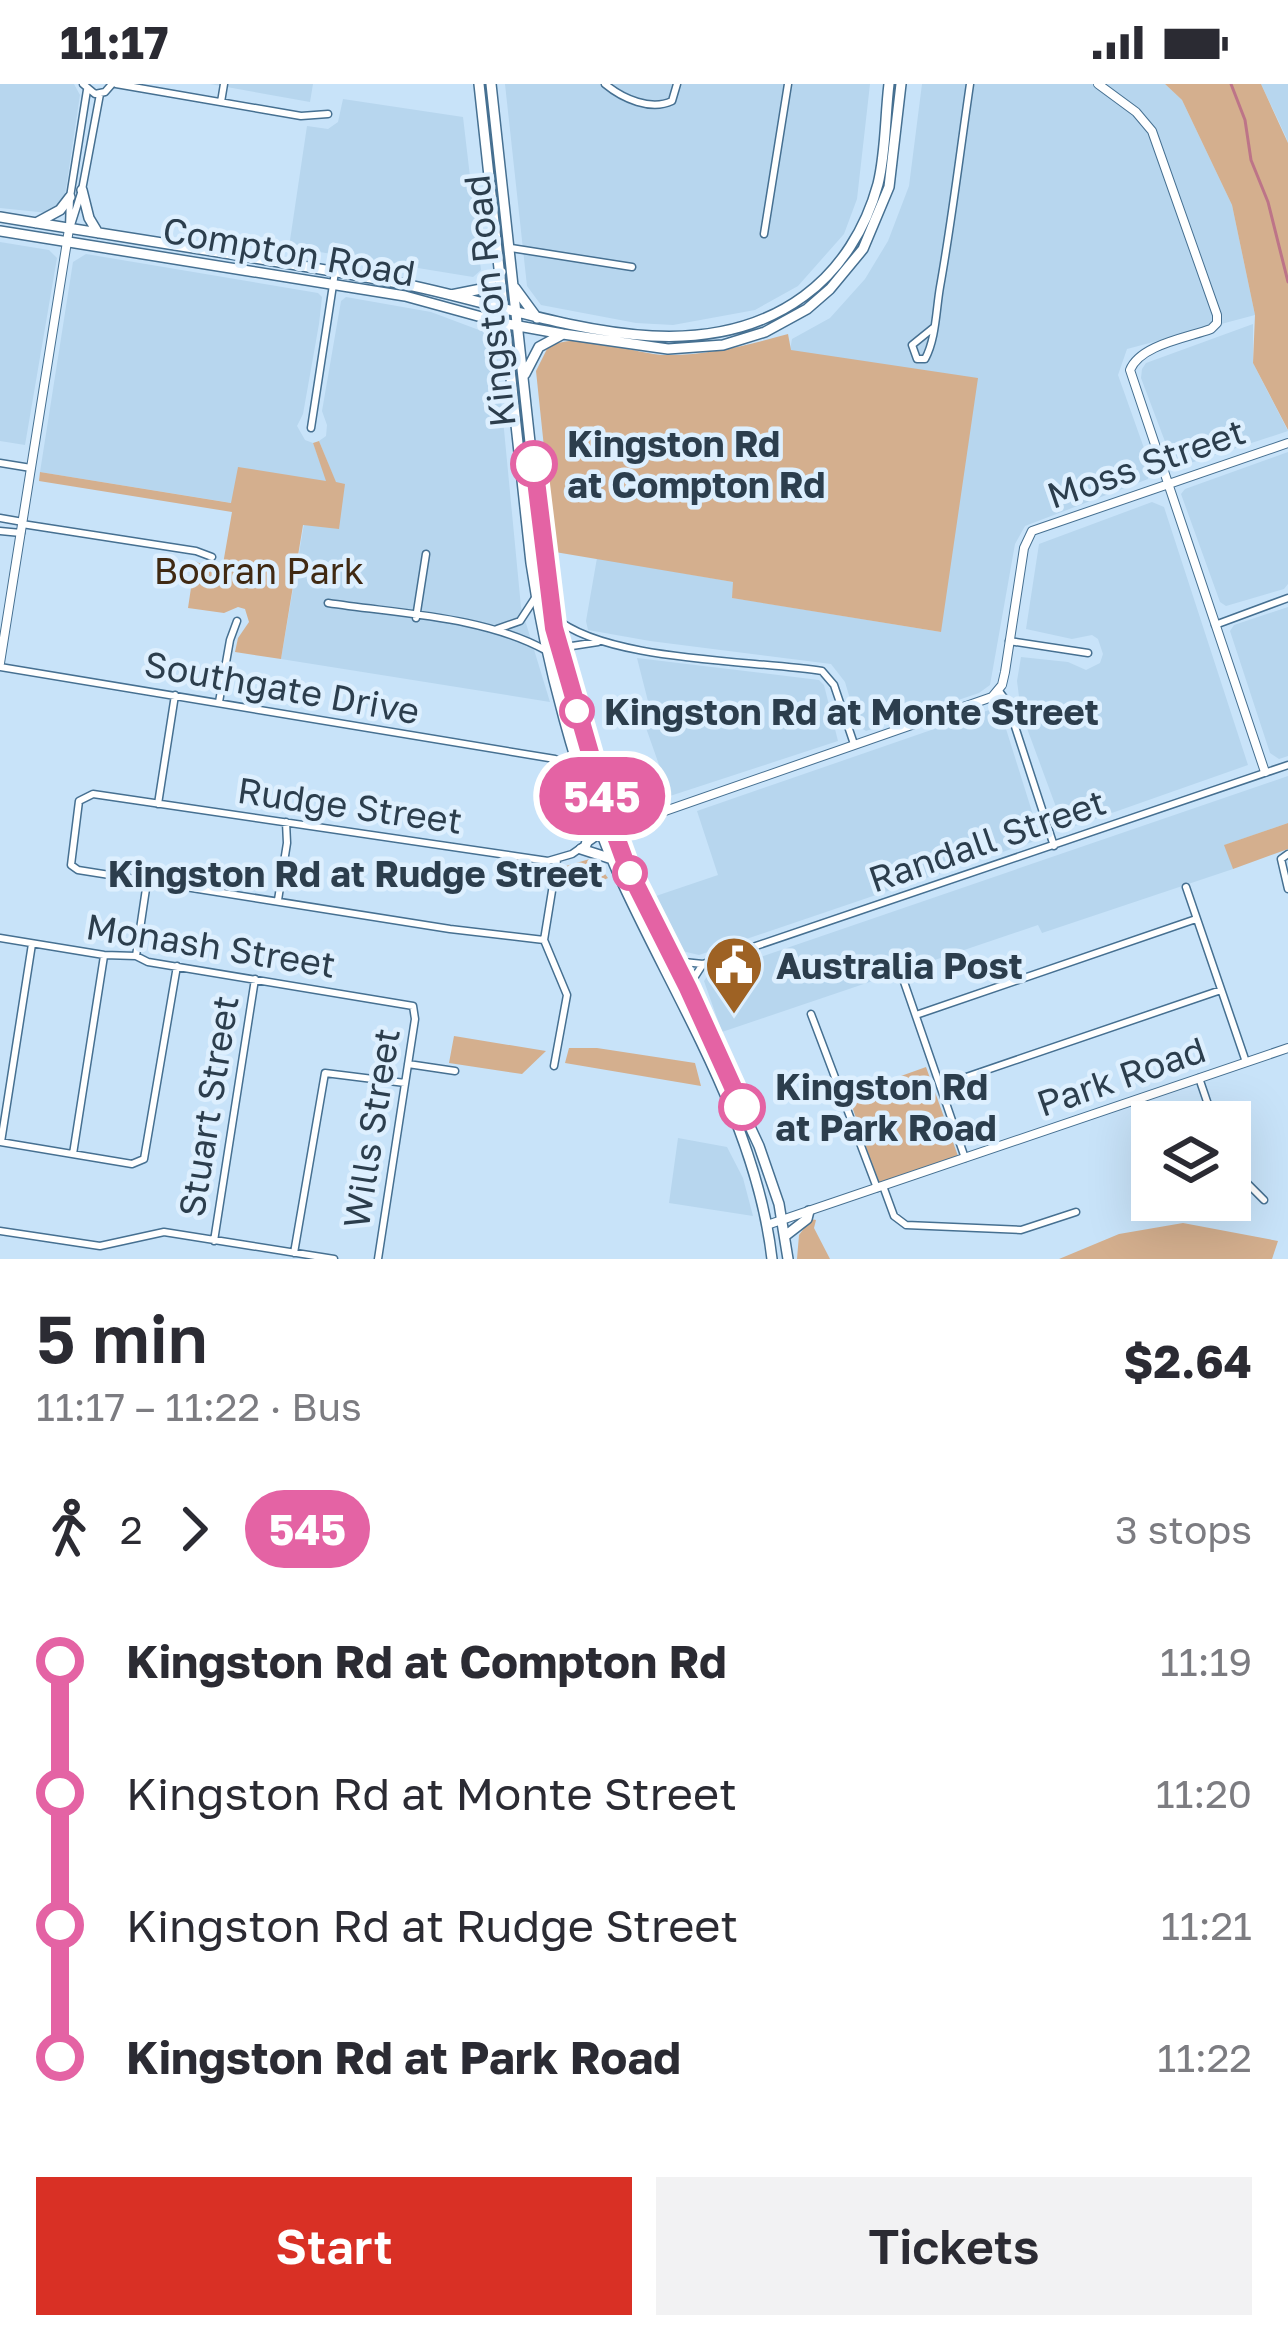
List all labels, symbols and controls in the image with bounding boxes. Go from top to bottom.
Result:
text: 11:17 [60,15,168,69]
street label: Kingston Road [454,173,524,429]
street label: Compton Road [159,208,419,294]
street label: Moss Street [1041,409,1251,517]
place label: Kingston Rd at Compton Rd [567,422,825,506]
marker: Kingston Rd at Compton Rd [512,442,556,486]
park label: Booran Park [154,549,364,592]
street label: Southgate Drive [141,642,423,732]
place label: Kingston Rd at Monte Street [604,690,1099,733]
marker: Kingston Rd at Monte Street [561,695,593,727]
line badge: 545 [533,757,671,835]
street label: Rudge Street [235,768,465,842]
text: 545 [563,771,641,821]
street label: Randall Street [863,779,1111,901]
place label: Kingston Rd at Rudge Street [108,852,603,895]
marker: Kingston Rd at Rudge Street [614,857,646,889]
street label: Monash Street [83,904,339,986]
public building icon: Australia Post [703,934,765,1016]
place label: Australia Post [776,944,1023,987]
street label: Stuart Street [169,992,247,1220]
street label: Wills Street [334,1025,408,1231]
street label: Park Road [1031,1027,1211,1125]
place label: Kingston Rd at Park Road [775,1065,997,1149]
marker: Kingston Rd at Park Road [720,1085,764,1129]
map controls [1131,1101,1251,1221]
button: layers [1131,1101,1251,1221]
text: 5 min [36,1298,208,1378]
text: $2.64 [1123,1334,1252,1388]
text: 11:17 – 11:22 · Bus [36,1383,362,1430]
icon: walk [36,1496,102,1562]
icon: forward [161,1496,227,1562]
text: 545 [269,1504,346,1554]
text: 2 [120,1506,143,1553]
text: 3 stops [1115,1506,1252,1553]
text: Kingston Rd at Compton Rd [126,1634,727,1688]
text: 11:19 [1160,1638,1252,1685]
text: Kingston Rd at Monte Street [126,1766,737,1820]
text: 11:20 [1156,1770,1252,1817]
text: Kingston Rd at Rudge Street [126,1898,738,1952]
text: 11:21 [1161,1902,1252,1949]
text: Kingston Rd at Park Road [126,2030,681,2084]
text: 11:22 [1157,2034,1252,2081]
button: Start [36,2177,632,2315]
button: Tickets [656,2177,1252,2315]

